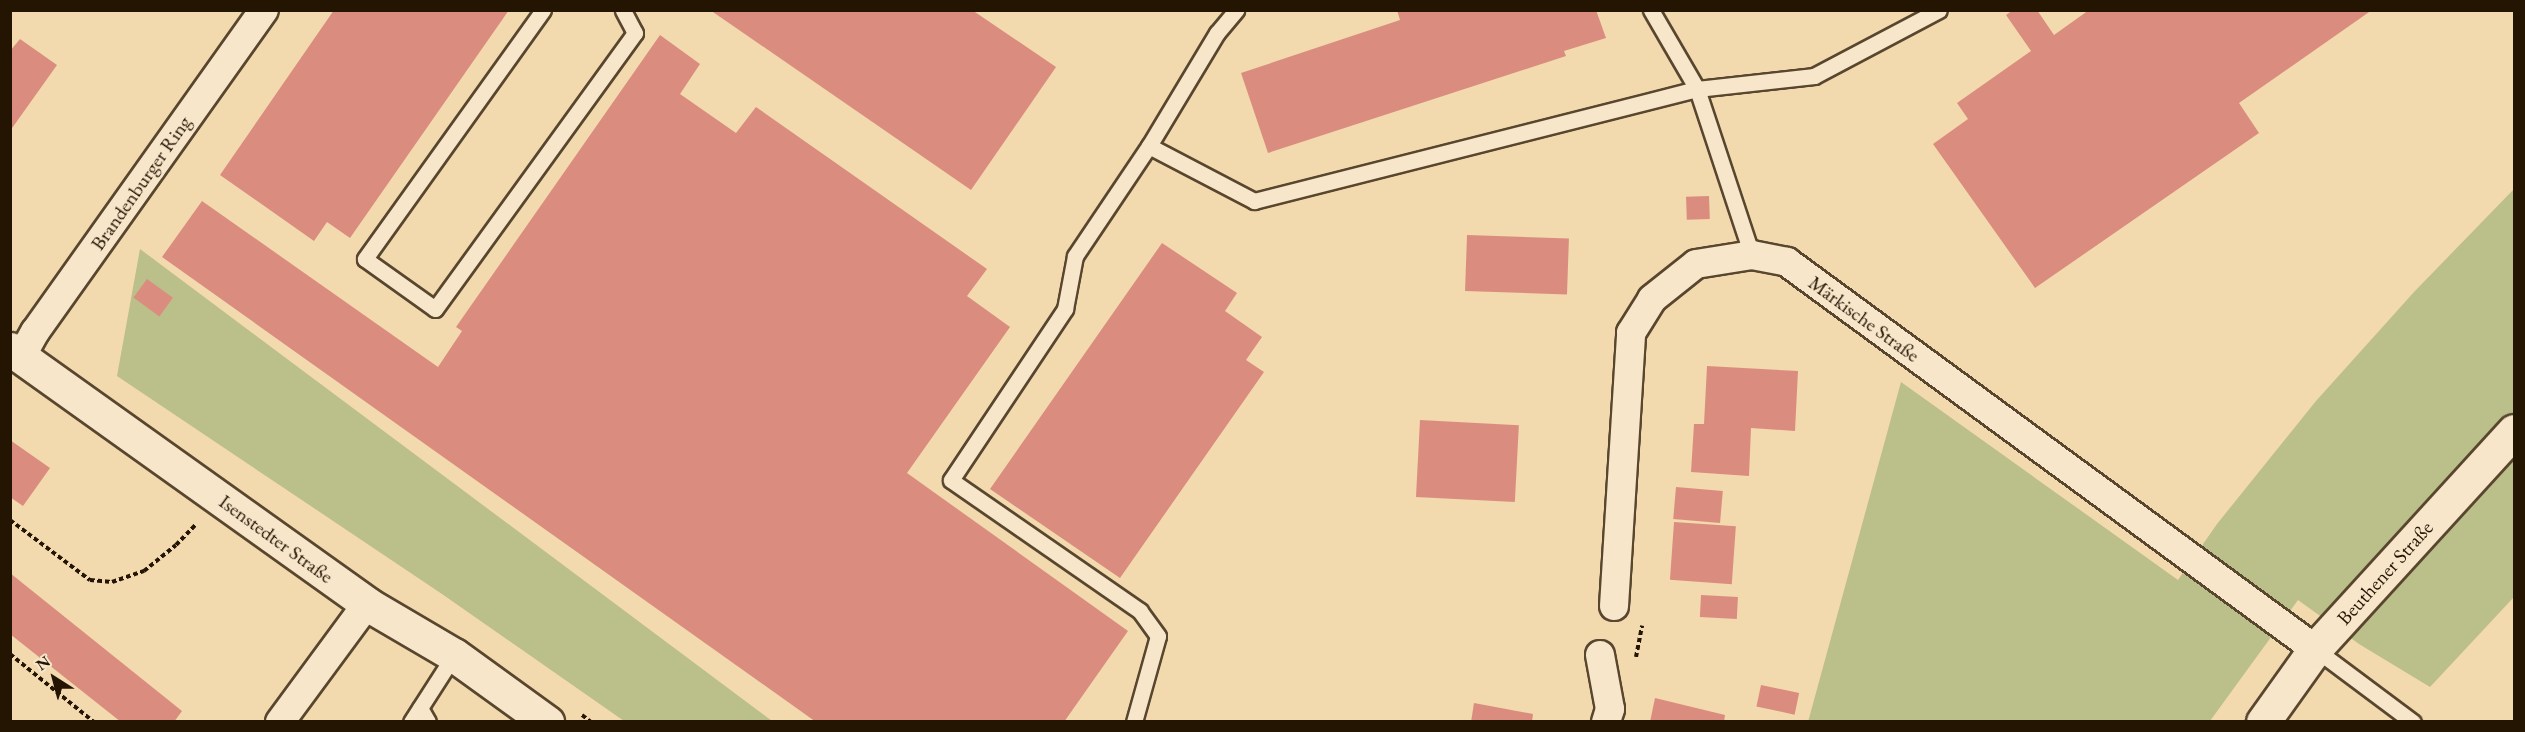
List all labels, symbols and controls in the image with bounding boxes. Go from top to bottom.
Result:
street label: Brandenburger Ring [86,111,196,255]
street label: Märkische Straße [1804,271,1924,367]
street label: Isenstedter Straße [214,490,338,588]
street label: Beuthener Straße [2332,516,2438,630]
north arrow [24,648,84,708]
text: N [32,651,55,675]

